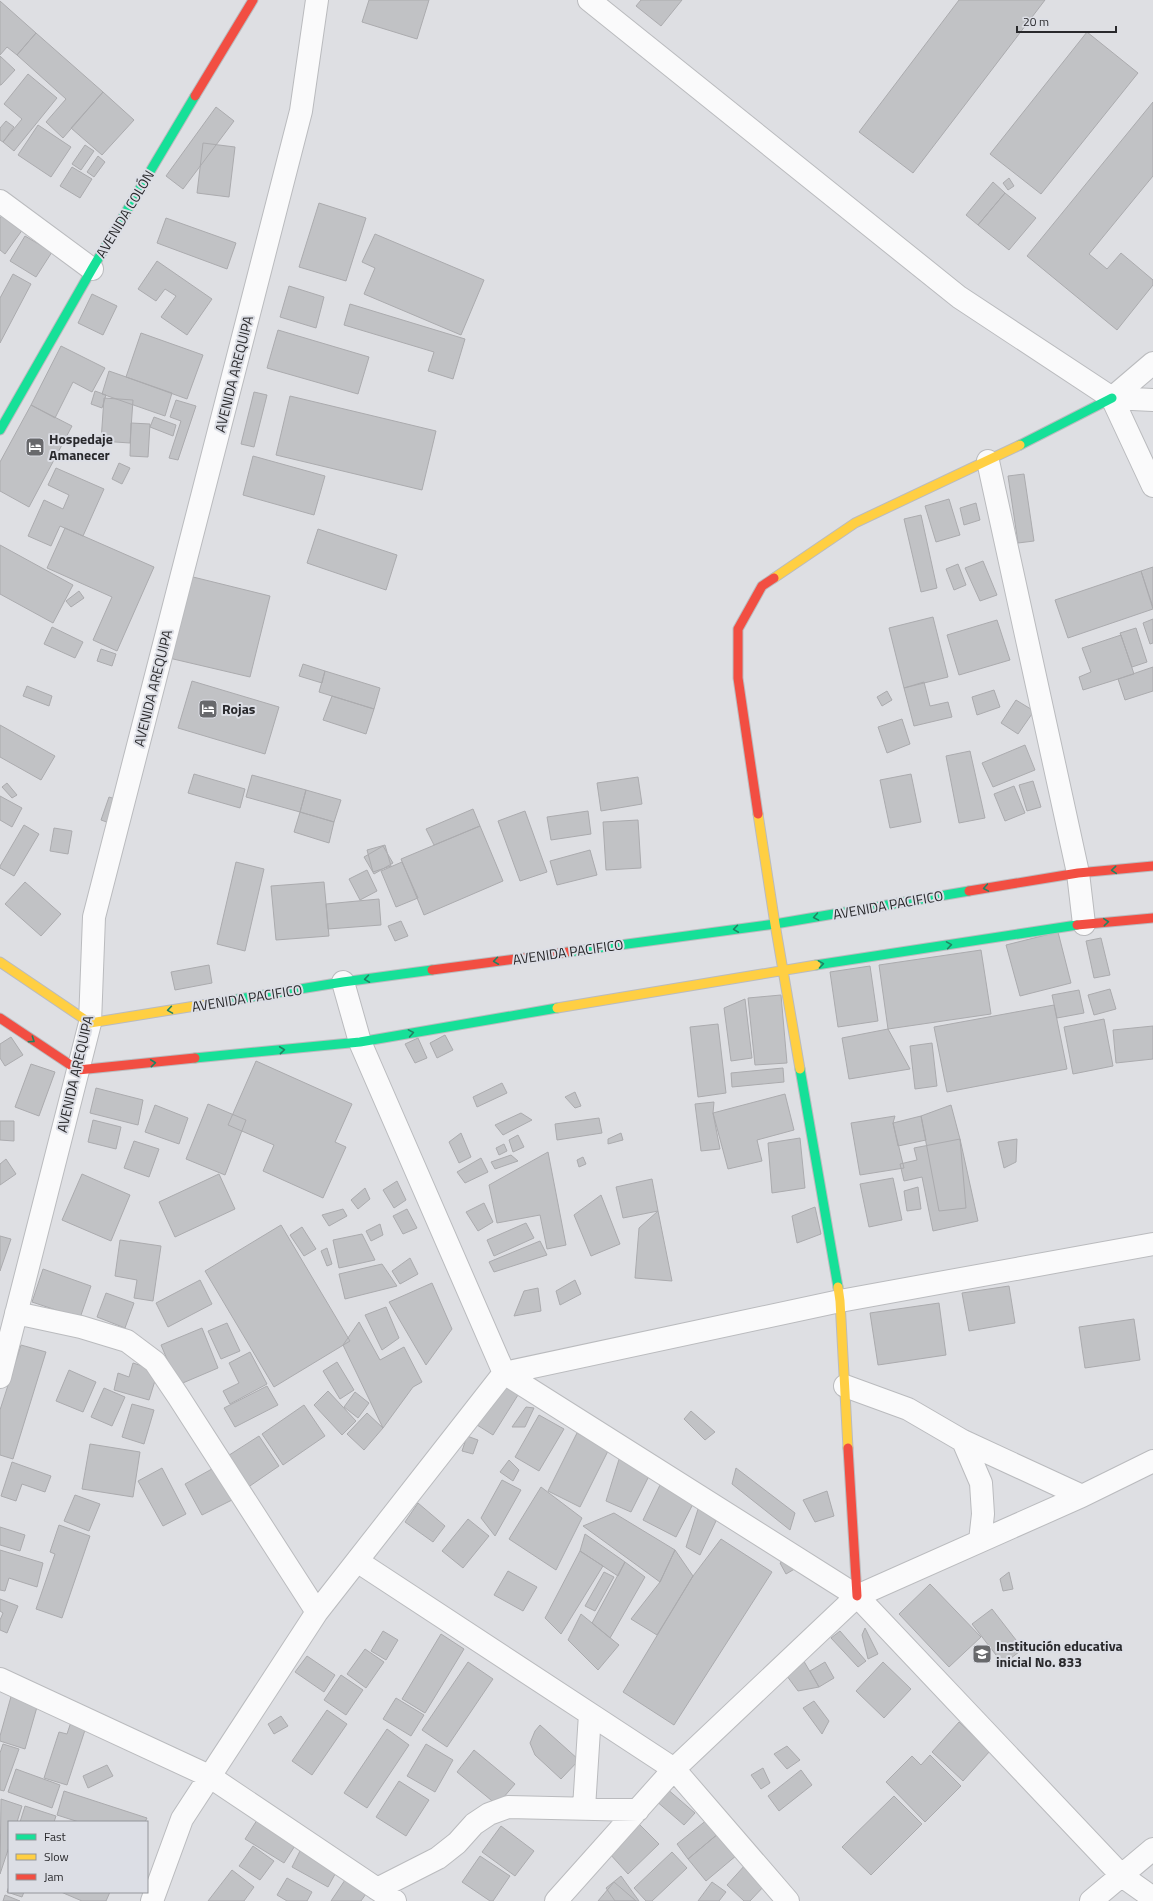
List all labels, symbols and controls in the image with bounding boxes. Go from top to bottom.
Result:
scale bar [1017,8,1116,34]
text: 20 m [1023,12,1049,31]
street label: AVENIDA COLÓN [90,166,159,262]
street label: AVENIDA AREQUIPA [209,313,258,434]
place label: Hospedaje Amanecer [49,428,113,465]
hotel icon: Hospedaje Amanecer [24,436,46,458]
street label: AVENIDA AREQUIPA [128,627,177,748]
hotel icon: Rojas [197,698,219,720]
place label: Rojas [222,698,256,719]
one-way arrow [1111,865,1117,874]
street label: AVENIDA PACIFICO [831,884,945,925]
one-way arrow [983,884,989,892]
one-way arrow [813,912,819,921]
one-way arrow [1103,918,1109,927]
one-way arrow [733,924,739,933]
street label: AVENIDA PACIFICO [511,933,625,970]
one-way arrow [946,941,953,950]
one-way arrow [493,956,499,965]
one-way arrow [818,960,824,969]
one-way arrow [364,974,370,983]
street label: AVENIDA PACIFICO [190,978,304,1017]
one-way arrow [167,1005,173,1014]
street label: AVENIDA AREQUIPA [51,1013,98,1134]
one-way arrow [408,1029,414,1038]
one-way arrow [28,1035,35,1042]
one-way arrow [279,1045,285,1054]
one-way arrow [150,1059,156,1068]
place label: Institución educativa inicial No. 833 [996,1635,1123,1672]
school or university icon: Institución educativa inicial No. 833 [971,1643,993,1665]
legend [8,1821,148,1893]
text: Fast [44,1827,67,1846]
text: Slow [44,1847,69,1866]
text: Jam [44,1867,64,1886]

